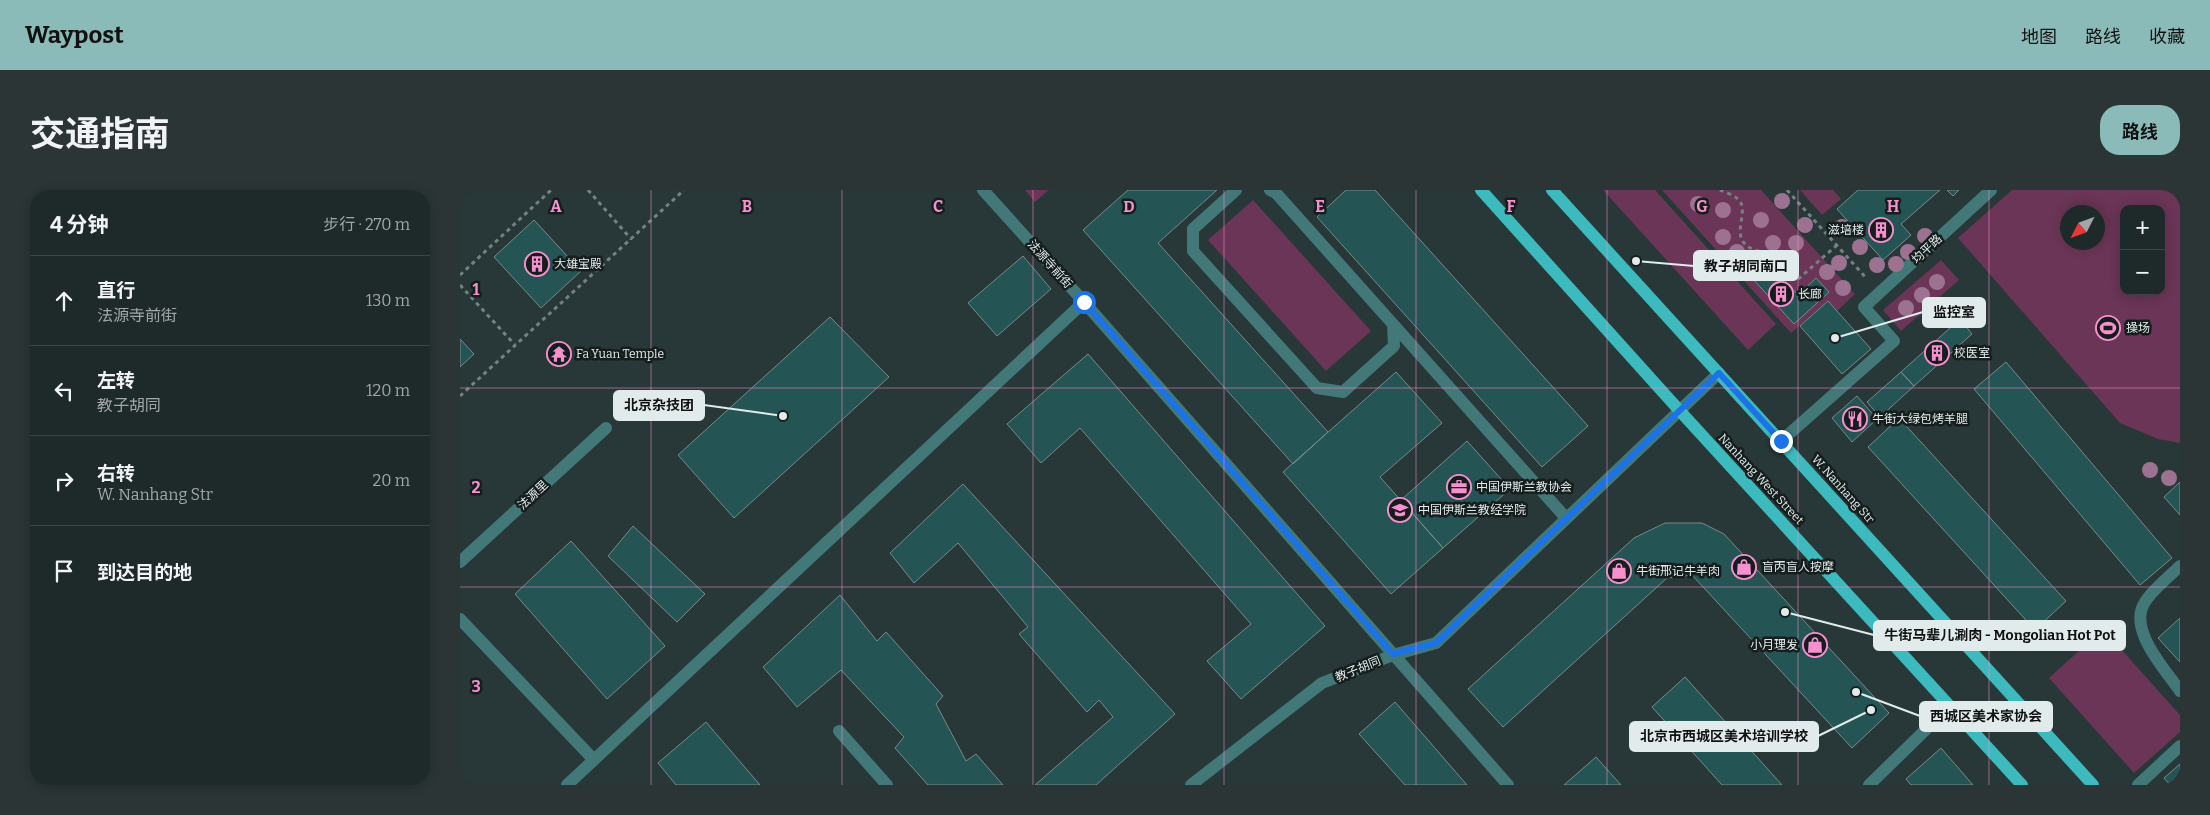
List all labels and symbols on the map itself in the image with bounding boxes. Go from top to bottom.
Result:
text: A [550,197,562,216]
text: B [742,197,752,216]
text: C [933,197,943,216]
text: D [1123,197,1135,216]
text: E [1315,197,1325,216]
text: F [1507,197,1516,216]
text: G [1696,197,1708,216]
text: H [1887,197,1900,216]
north arrow [2060,205,2105,250]
building icon: 滋培楼 [1868,217,1894,243]
place label: 滋培楼 [1828,223,1864,237]
street label: 均平路 [1909,232,1945,266]
street label: 法源寺前街 [1025,237,1075,291]
building icon: 大雄宝殿 [524,251,550,277]
callout: 教子胡同南口 [1694,251,1798,280]
place label: 大雄宝殿 [554,257,602,271]
text: 教子胡同南口 [1704,258,1788,275]
text: 1 [473,280,480,299]
building icon: 长廊 [1768,281,1794,307]
place label: 长廊 [1798,287,1822,301]
route start [1073,291,1096,314]
callout: 监控室 [1923,298,1985,327]
text: 监控室 [1933,304,1975,321]
sports icon: 操场 [2095,315,2121,341]
place label: 操场 [2126,321,2150,335]
building icon: 校医室 [1924,340,1950,366]
temple icon: Fa Yuan Temple [546,341,572,367]
place label: 校医室 [1954,346,1990,360]
place label: Fa Yuan Temple [576,347,664,361]
callout: 北京杂技团 [614,391,704,420]
text: 北京杂技团 [624,397,694,414]
restaurant icon: 牛街大绿包烤羊腿 [1842,406,1868,432]
place label: 牛街大绿包烤羊腿 [1872,412,1968,426]
route end [1770,430,1793,453]
street label: Nanhang West Street [1715,431,1807,528]
street label: W. Nanhang Str [1809,452,1878,526]
office icon: 中国伊斯兰教协会 [1446,474,1472,500]
text: 2 [471,478,481,497]
street label: 法源里 [515,478,551,512]
place label: 中国伊斯兰教协会 [1476,480,1572,494]
school or university icon: 中国伊斯兰教经学院 [1387,497,1413,523]
place label: 中国伊斯兰教经学院 [1418,503,1526,517]
shop icon: 盲丙盲人按摩 [1731,554,1757,580]
shop icon: 牛街邢记牛羊肉 [1606,558,1632,584]
place label: 盲丙盲人按摩 [1762,560,1834,574]
place label: 牛街邢记牛羊肉 [1636,564,1720,578]
callout: 牛街马辈儿涮肉 - Mongolian Hot Pot [1874,621,2125,650]
text: 牛街马辈儿涮肉 - Mongolian Hot Pot [1884,627,2116,644]
shop icon: 小月理发 [1802,632,1828,658]
place label: 小月理发 [1750,638,1798,652]
street label: 教子胡同 [1333,654,1383,684]
text: 3 [471,677,481,696]
callout: 西城区美术家协会 [1920,702,2052,731]
text: 西城区美术家协会 [1930,708,2042,725]
callout: 北京市西城区美术培训学校 [1630,722,1818,751]
text: 北京市西城区美术培训学校 [1640,728,1808,745]

